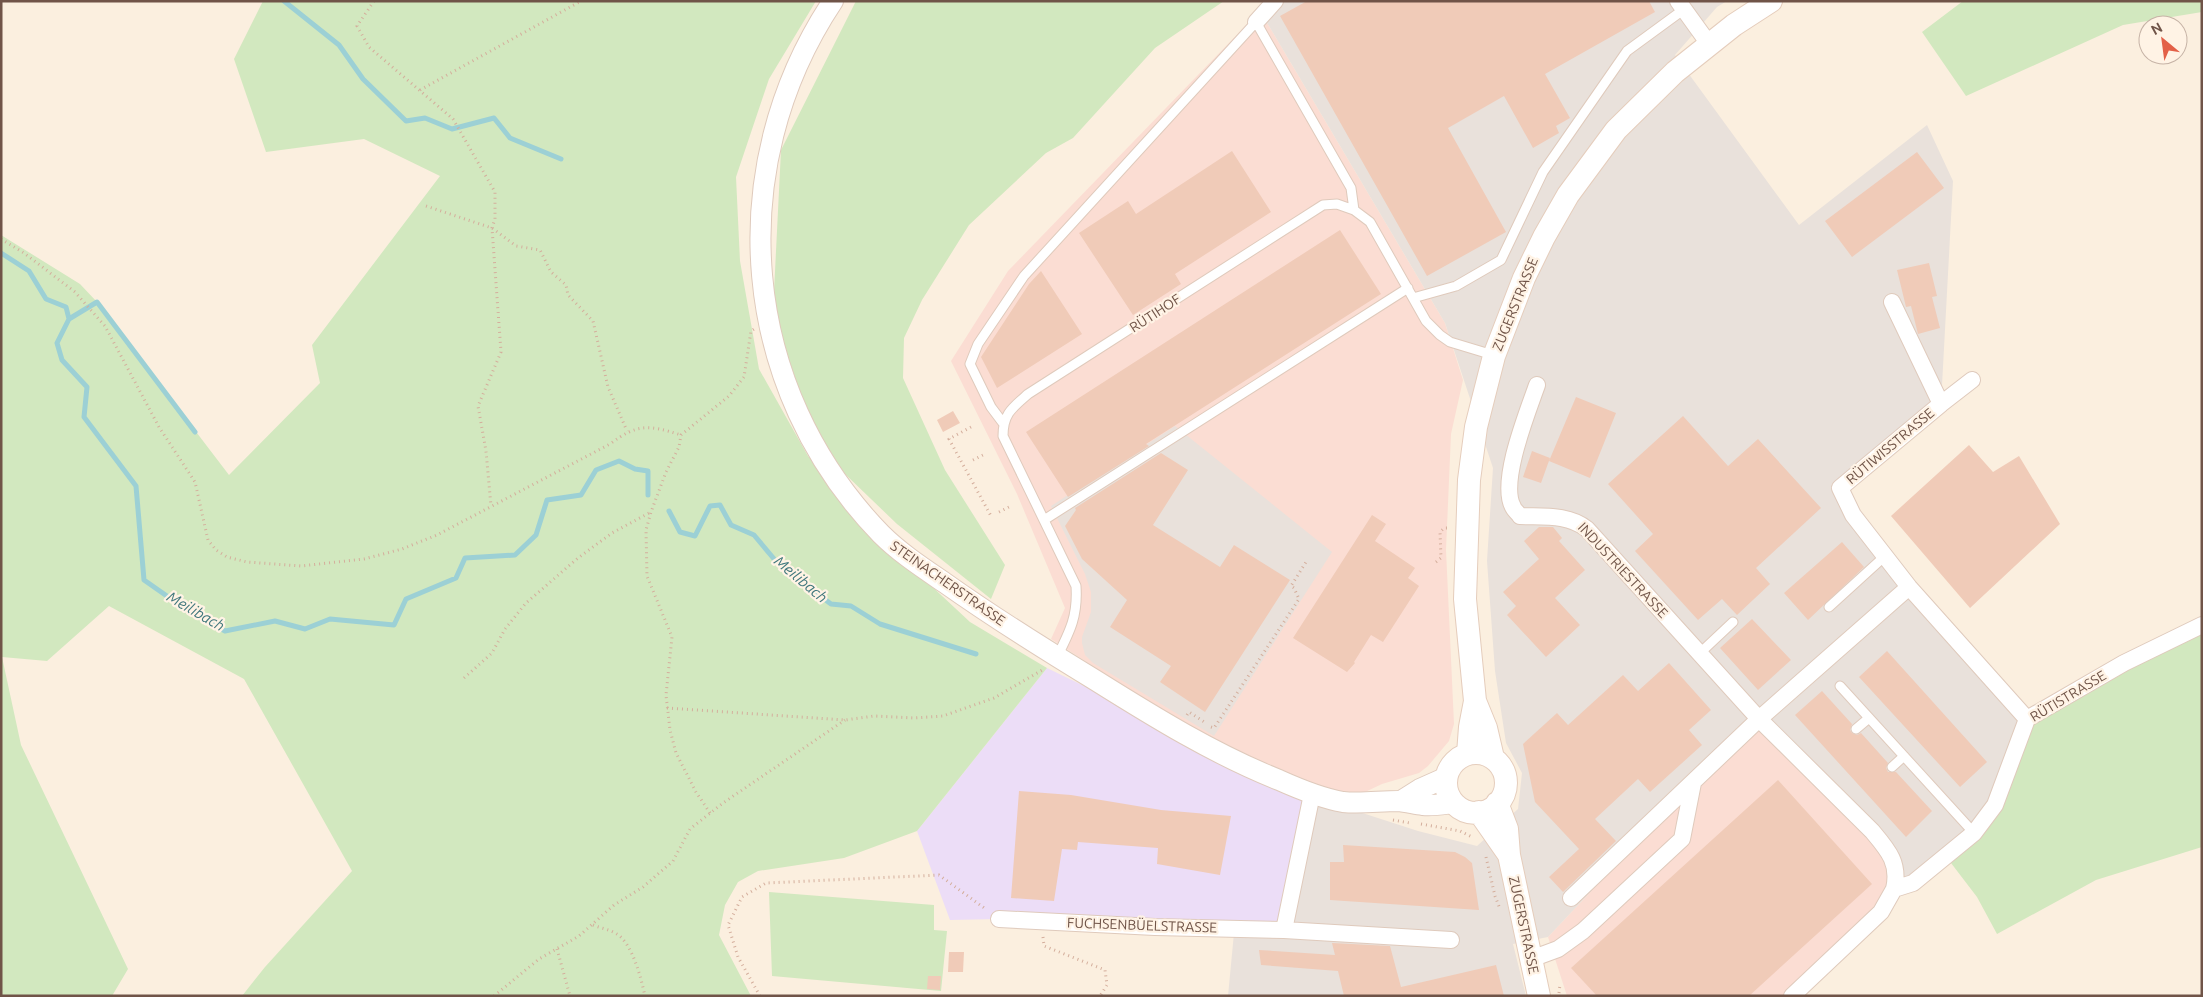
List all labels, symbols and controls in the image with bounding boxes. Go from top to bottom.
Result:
north arrow [2138,15,2188,65]
text: N [2148,19,2165,38]
street label: ZUGERSTRASSE [1489,255,1541,353]
street label: RÜTIHOF [1126,290,1184,335]
street label: RÜTIWISSTRASSE [1842,404,1937,487]
street label: INDUSTRIESTRASSE [1575,519,1671,621]
street label: STEINACHERSTRASSE [888,537,1009,629]
water label: Meilibach [771,552,831,606]
water label: Meilibach [164,588,228,634]
street label: RÜTISTRASSE [2027,666,2109,725]
street label: ZUGERSTRASSE [1506,875,1542,975]
street label: FUCHSENBÜELSTRASSE [1067,913,1217,936]

